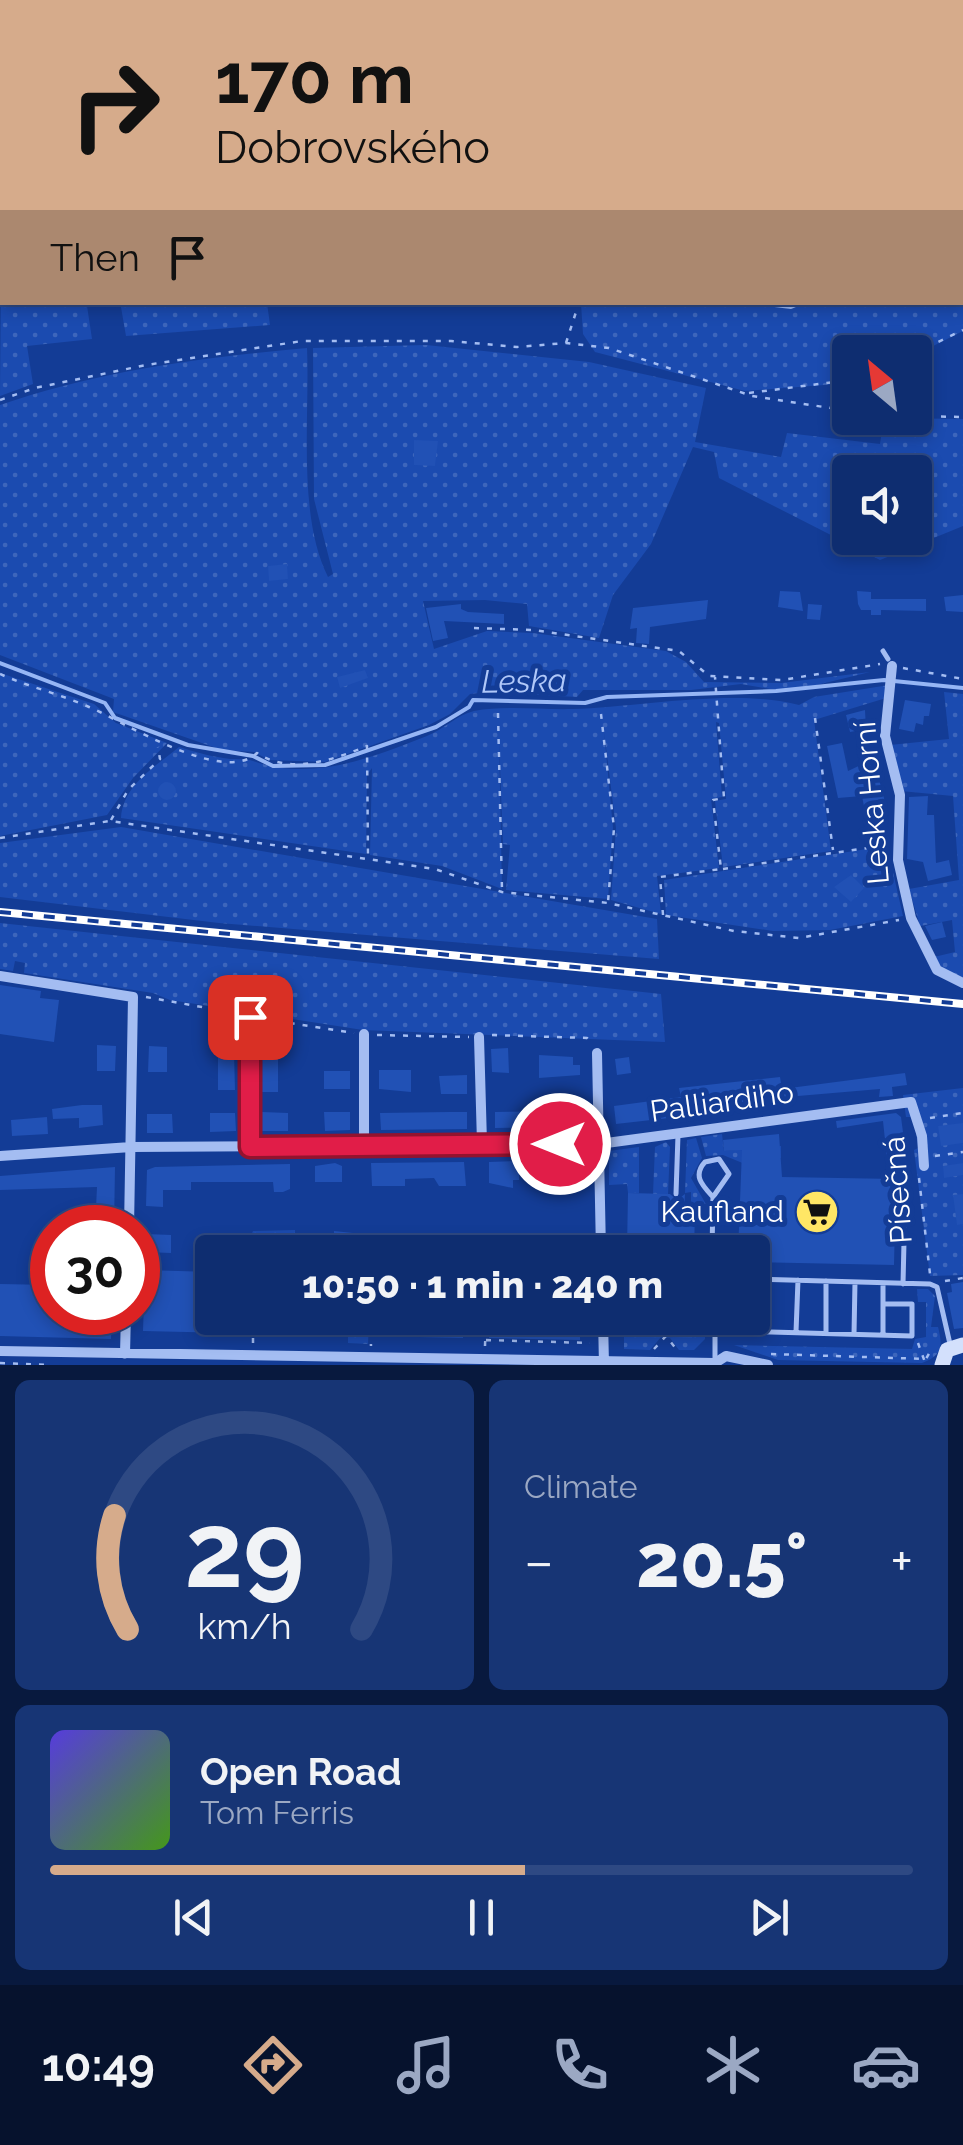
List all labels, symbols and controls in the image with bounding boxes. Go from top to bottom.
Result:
text: 170 m [215,37,414,119]
icon: right [50,40,180,170]
text: Dobrovského [215,121,490,174]
icon: arrive [160,230,215,285]
text: Then [50,235,140,280]
north arrow [832,335,932,435]
map controls [832,335,932,555]
button: sound [832,455,932,555]
water label: Leska [481,661,567,700]
street label: Leska Horní [847,720,896,886]
pin [208,975,293,1060]
icon: arrive [223,990,278,1045]
street label: Palliardiho [648,1074,796,1129]
position arrow [508,1092,612,1196]
street label: Písečná [876,1135,919,1245]
supermarket icon: Kaufland [794,1189,840,1235]
place label: Kaufland [661,1194,784,1229]
speed limit sign: 30 [30,1205,160,1335]
text: 10:50 · 1 min · 240 m [302,1262,663,1307]
text: Climate [524,1468,638,1505]
text: 29 [185,1489,304,1611]
text: 20.5° [636,1516,808,1605]
text: − [524,1529,554,1594]
text: + [890,1529,913,1594]
text: km/h [197,1605,292,1647]
text: Open Road [200,1749,401,1794]
text: Tom Ferris [200,1794,354,1831]
icon: previous [166,1890,221,1945]
icon: pause [454,1890,509,1945]
icon: next [742,1890,797,1945]
icon: directions [238,2030,308,2100]
icon: music [391,2030,461,2100]
icon: phone [545,2030,615,2100]
icon: climate [698,2030,768,2100]
icon: car [851,2030,921,2100]
text: 10:49 [42,2039,155,2092]

